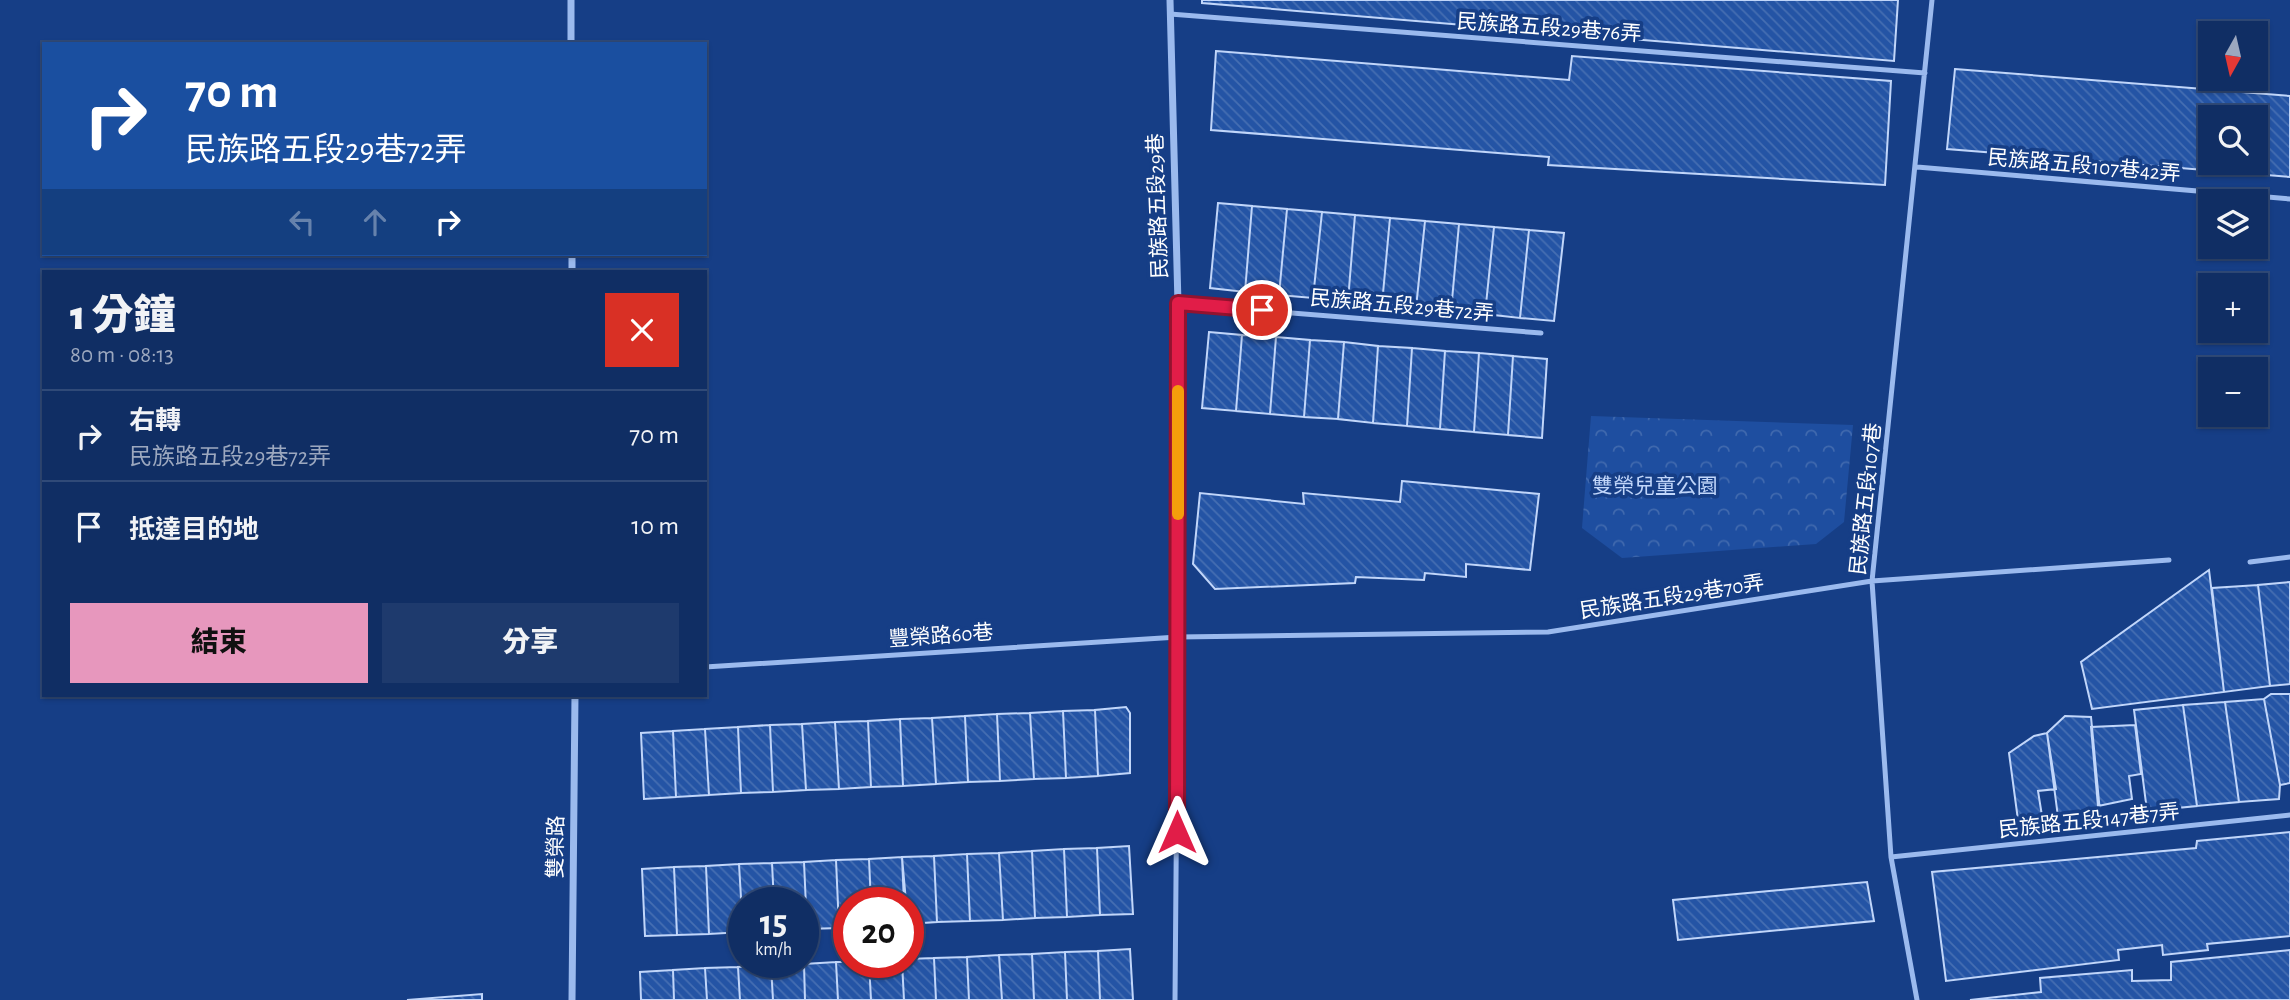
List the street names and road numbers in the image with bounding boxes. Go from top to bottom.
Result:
street label: 民族路五段29巷76弄 [1456,10,1642,45]
street label: 民族路五段29巷 [1144,133,1171,279]
street label: 民族路五段107巷42弄 [1987,146,2182,185]
street label: 民族路五段29巷72弄 [1309,286,1495,325]
street label: 民族路五段107巷 [1847,422,1884,576]
street label: 民族路五段29巷70弄 [1578,571,1766,622]
street label: 豐榮路60巷 [888,621,994,650]
street label: 民族路五段147巷7弄 [1997,800,2181,841]
street label: 雙榮路 [544,815,567,879]

